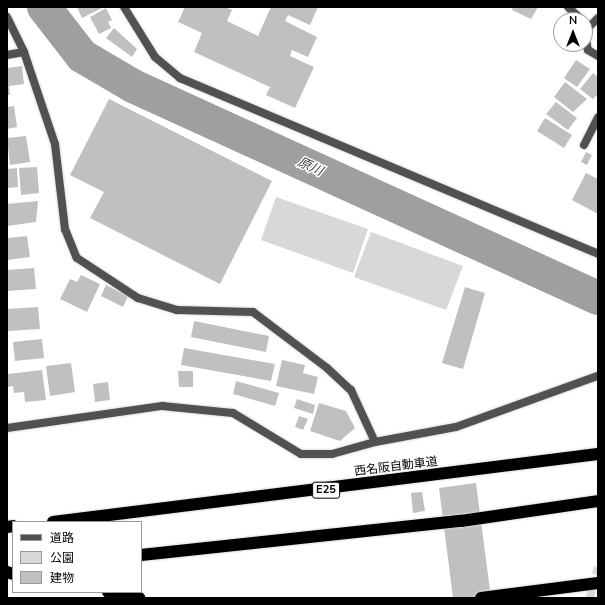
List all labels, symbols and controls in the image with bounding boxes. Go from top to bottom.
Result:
north arrow [553,12,593,52]
text: N [569,13,577,28]
water label: 原川 [295,154,325,180]
street label: 西名阪自動車道 [353,455,439,479]
road number: E25 [312,481,340,499]
legend [12,521,142,593]
text: 道路 [50,530,74,546]
text: 公園 [50,550,74,566]
text: 建物 [50,570,74,586]

